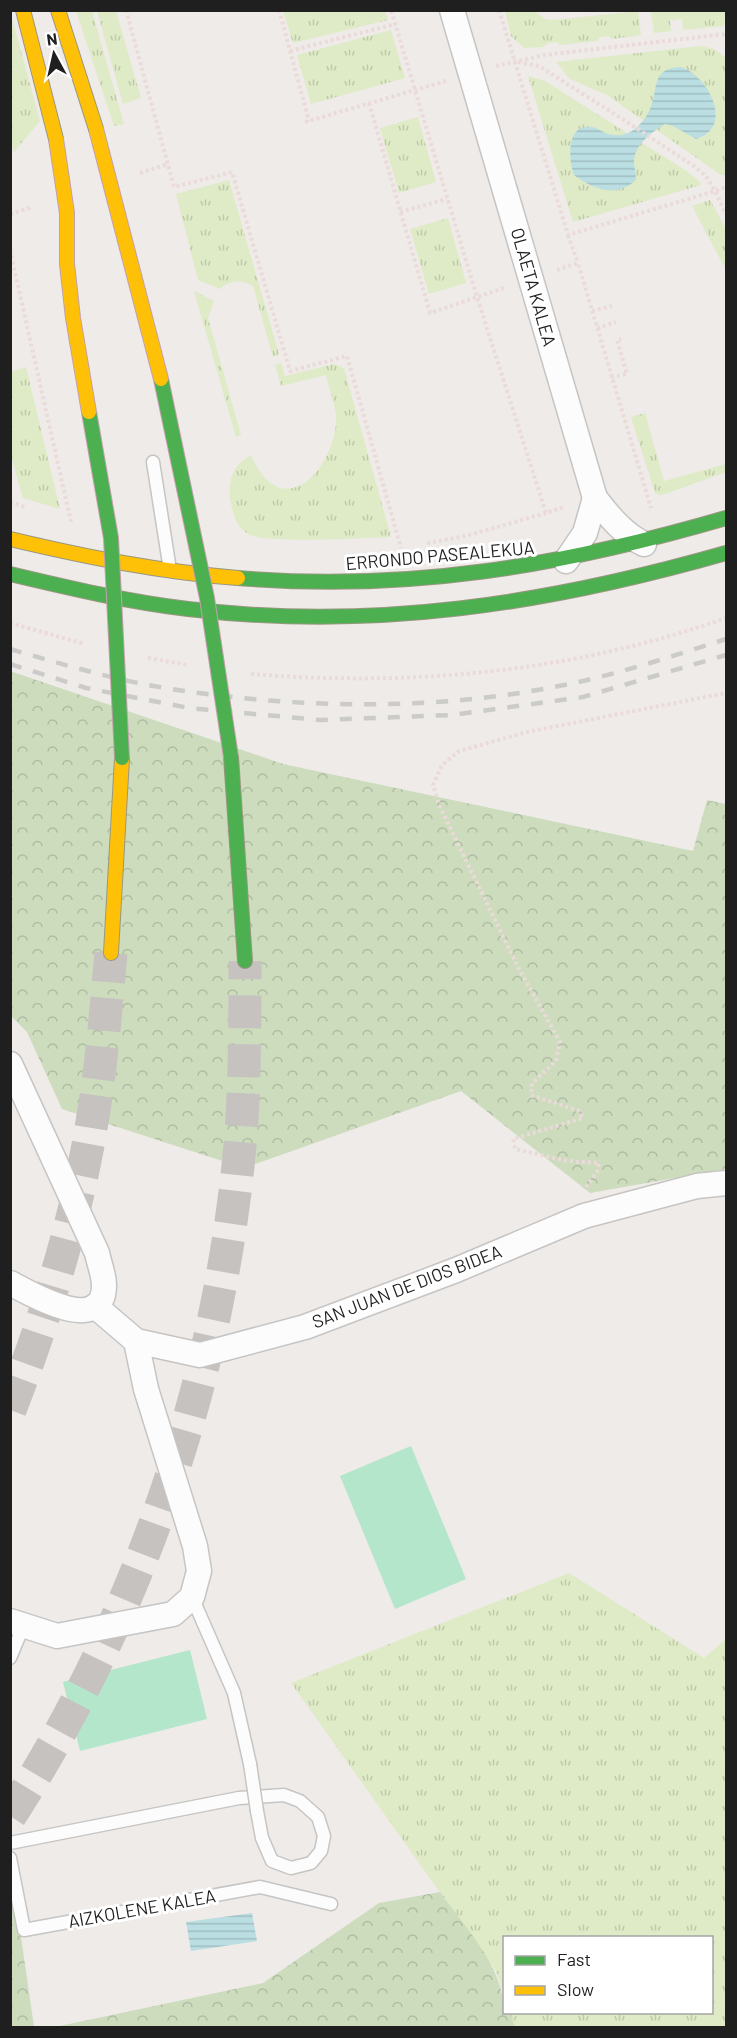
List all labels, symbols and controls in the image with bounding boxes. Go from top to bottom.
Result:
north arrow [24,24,84,84]
text: N [45,29,58,49]
street label: OLAETA KALEA [507,225,561,349]
street label: ERRONDO PASEALEKUA [345,536,535,574]
street label: SAN JUAN DE DIOS BIDEA [309,1240,505,1332]
street label: AIZKOLENE KALEA [66,1884,217,1932]
legend [503,1936,713,2014]
text: Fast [557,1948,591,1970]
text: Slow [557,1978,594,2000]

